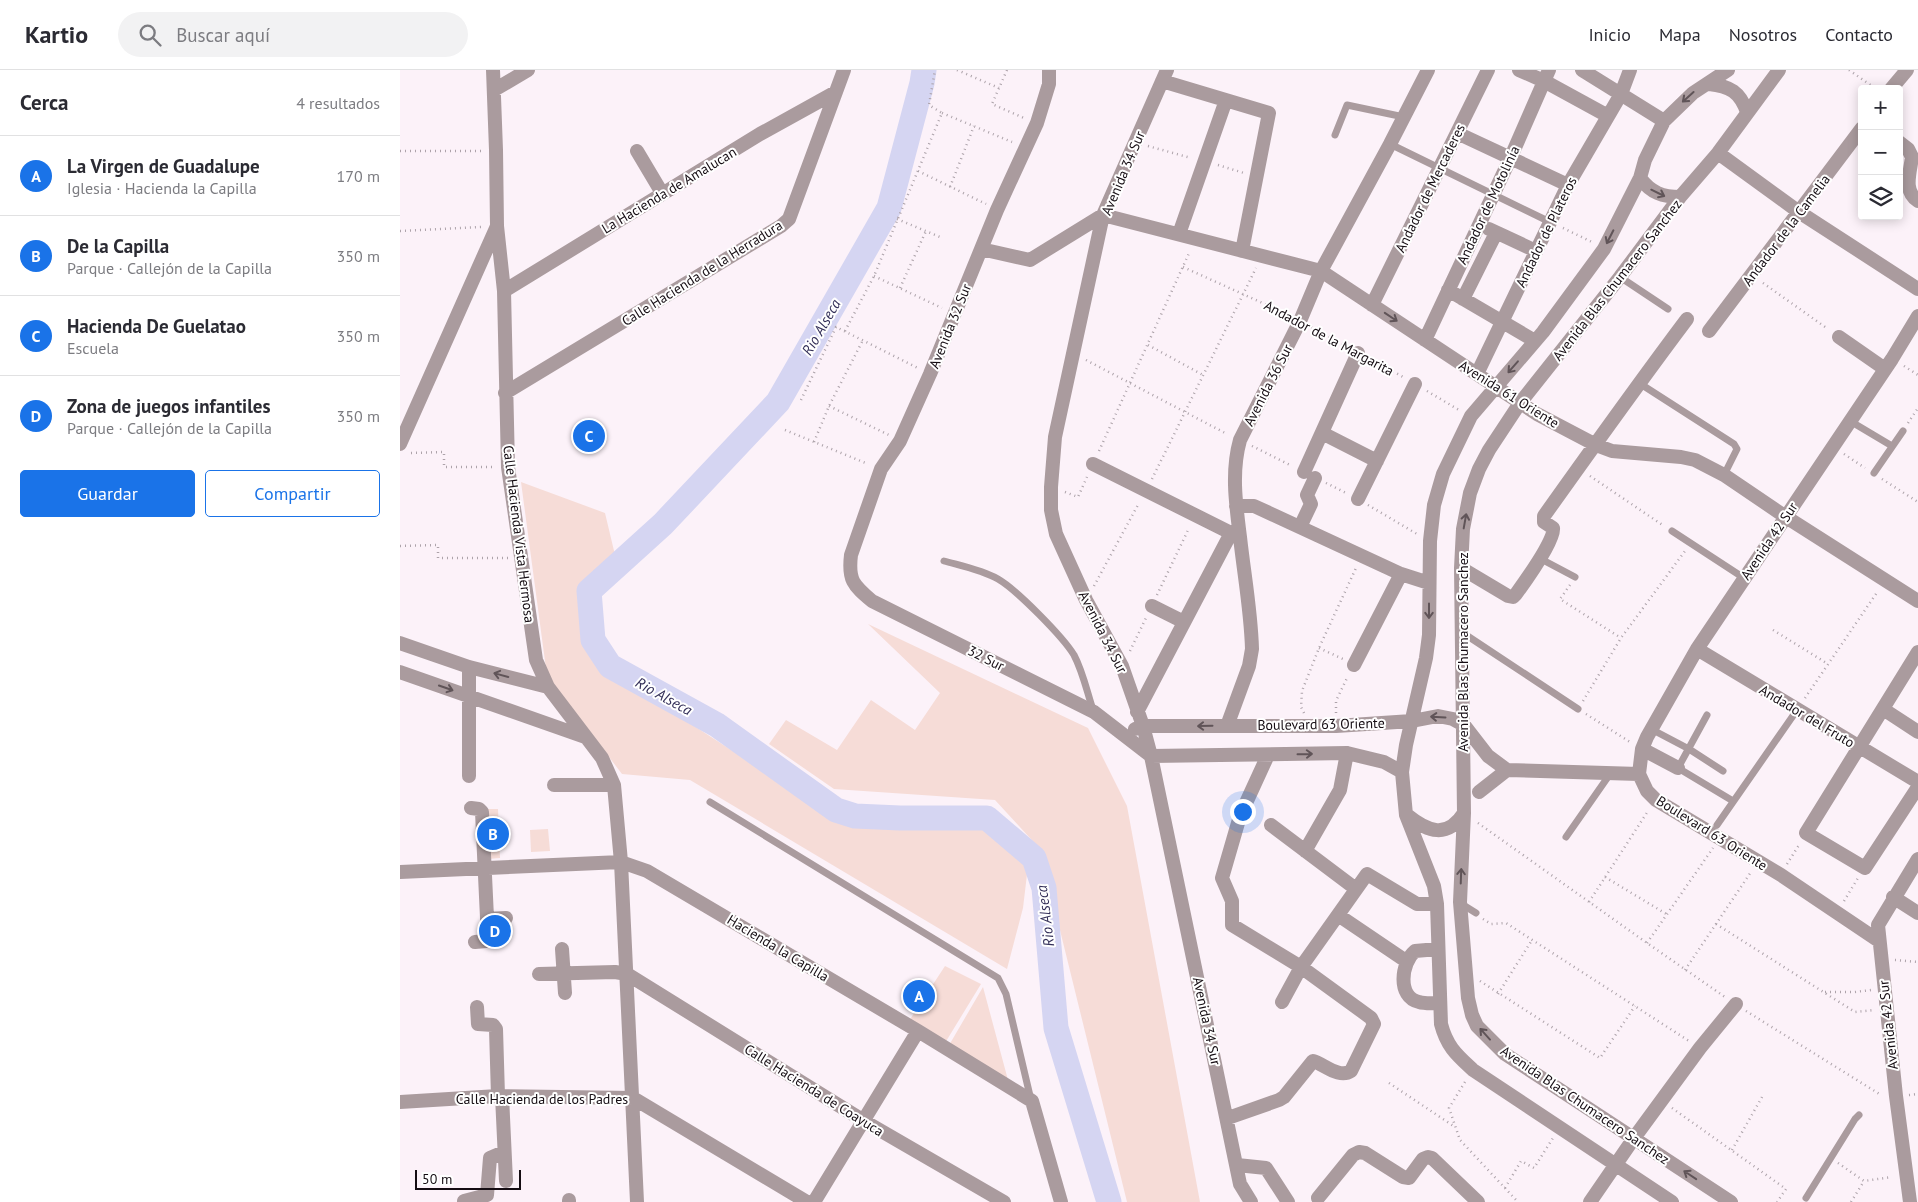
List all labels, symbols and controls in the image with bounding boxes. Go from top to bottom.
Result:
search box [118,12,468,57]
text: Kartio [25,19,88,50]
icon: search [136,21,164,49]
text: Buscar aquí [176,23,270,47]
text: Inicio [1588,23,1631,46]
text: Mapa [1659,23,1701,46]
text: Nosotros [1729,23,1797,46]
text: Contacto [1825,23,1893,46]
map controls [1858,85,1903,220]
button: + [1858,85,1903,130]
text: Cerca [20,89,69,116]
one-way arrow [1682,91,1695,103]
text: 4 resultados [296,93,380,113]
street label: Andador de Mercaderes [1391,121,1469,255]
street label: Avenida 34 Sur [1097,128,1149,218]
button: − [1858,130,1903,175]
street label: La Hacienda de Amalucan [598,143,740,237]
street label: Andador de Motolinía [1453,143,1523,267]
text: La Virgen de Guadalupe [67,154,260,178]
text: A [31,166,41,186]
text: 170 m [337,166,380,186]
street label: Andador de la Camelia [1738,171,1834,289]
street label: Andador de Plateros [1511,174,1581,290]
button: layers [1858,175,1903,220]
text: Iglesia · Hacienda la Capilla [67,178,257,198]
one-way arrow [1650,188,1665,198]
street label: Avenida Blas Chumacero Sanchez [1548,196,1686,364]
street label: Calle Hacienda de la Herradura [618,216,786,330]
one-way arrow [1605,229,1614,244]
text: De la Capilla [67,234,169,258]
text: B [31,246,41,266]
text: 350 m [337,246,380,266]
text: Parque · Callejón de la Capilla [67,258,272,278]
street label: Avenida 32 Sur [925,281,975,371]
water label: Rio Alseca [797,295,845,358]
street label: Andador de la Margarita [1261,296,1397,380]
one-way arrow [1383,312,1397,322]
text: Hacienda De Guelatao [67,314,246,338]
text: C [32,326,40,346]
text: 350 m [337,326,380,346]
text: Escuela [67,338,119,358]
street label: Avenida 36 Sur [1240,341,1297,429]
street label: Avenida 61 Oriente [1456,356,1562,432]
one-way arrow [1507,360,1518,373]
text: Zona de juegos infantiles [67,394,270,418]
text: D [31,406,41,426]
text: 350 m [337,406,380,426]
pin: C [573,417,605,455]
text: Parque · Callejón de la Capilla [67,418,272,438]
street label: Calle Hacienda Vista Hermosa [499,444,539,624]
button: Guardar [20,470,195,517]
button: Compartir [205,470,380,517]
street label: Avenida 42 Sur [1736,499,1802,583]
one-way arrow [1460,514,1470,530]
street label: Avenida Blas Chumacero Sanchez [1454,552,1472,752]
street label: Avenida 34 Sur [1075,588,1132,676]
one-way arrow [1424,602,1434,619]
street label: 32 Sur [965,641,1008,675]
one-way arrow [493,670,509,679]
water label: Rio Alseca [632,673,696,720]
street label: Andador del Fruto [1756,680,1858,752]
one-way arrow [438,684,453,693]
one-way arrow [1431,713,1447,722]
street label: Boulevard 63 Oriente [1257,714,1385,734]
one-way arrow [1198,721,1214,731]
one-way arrow [1296,749,1313,759]
street label: Boulevard 63 Oriente [1653,792,1771,874]
your location [1230,799,1256,825]
pin: B [477,815,509,853]
one-way arrow [1456,868,1466,884]
water label: Rio Alseca [1032,884,1058,948]
street label: Hacienda la Capilla [724,911,832,985]
pin: D [479,912,511,950]
street label: Avenida 34 Sur [1189,975,1225,1067]
pin: A [903,977,935,1015]
street label: Avenida 42 Sur [1874,979,1902,1071]
one-way arrow [1479,1027,1490,1040]
street label: Calle Hacienda de Coayuca [741,1040,887,1140]
street label: Avenida Blas Chumacero Sanchez [1497,1042,1673,1168]
street label: Calle Hacienda de los Padres [456,1090,628,1108]
scale bar [415,1167,521,1190]
text: 50 m [422,1170,452,1188]
one-way arrow [1683,1170,1697,1180]

